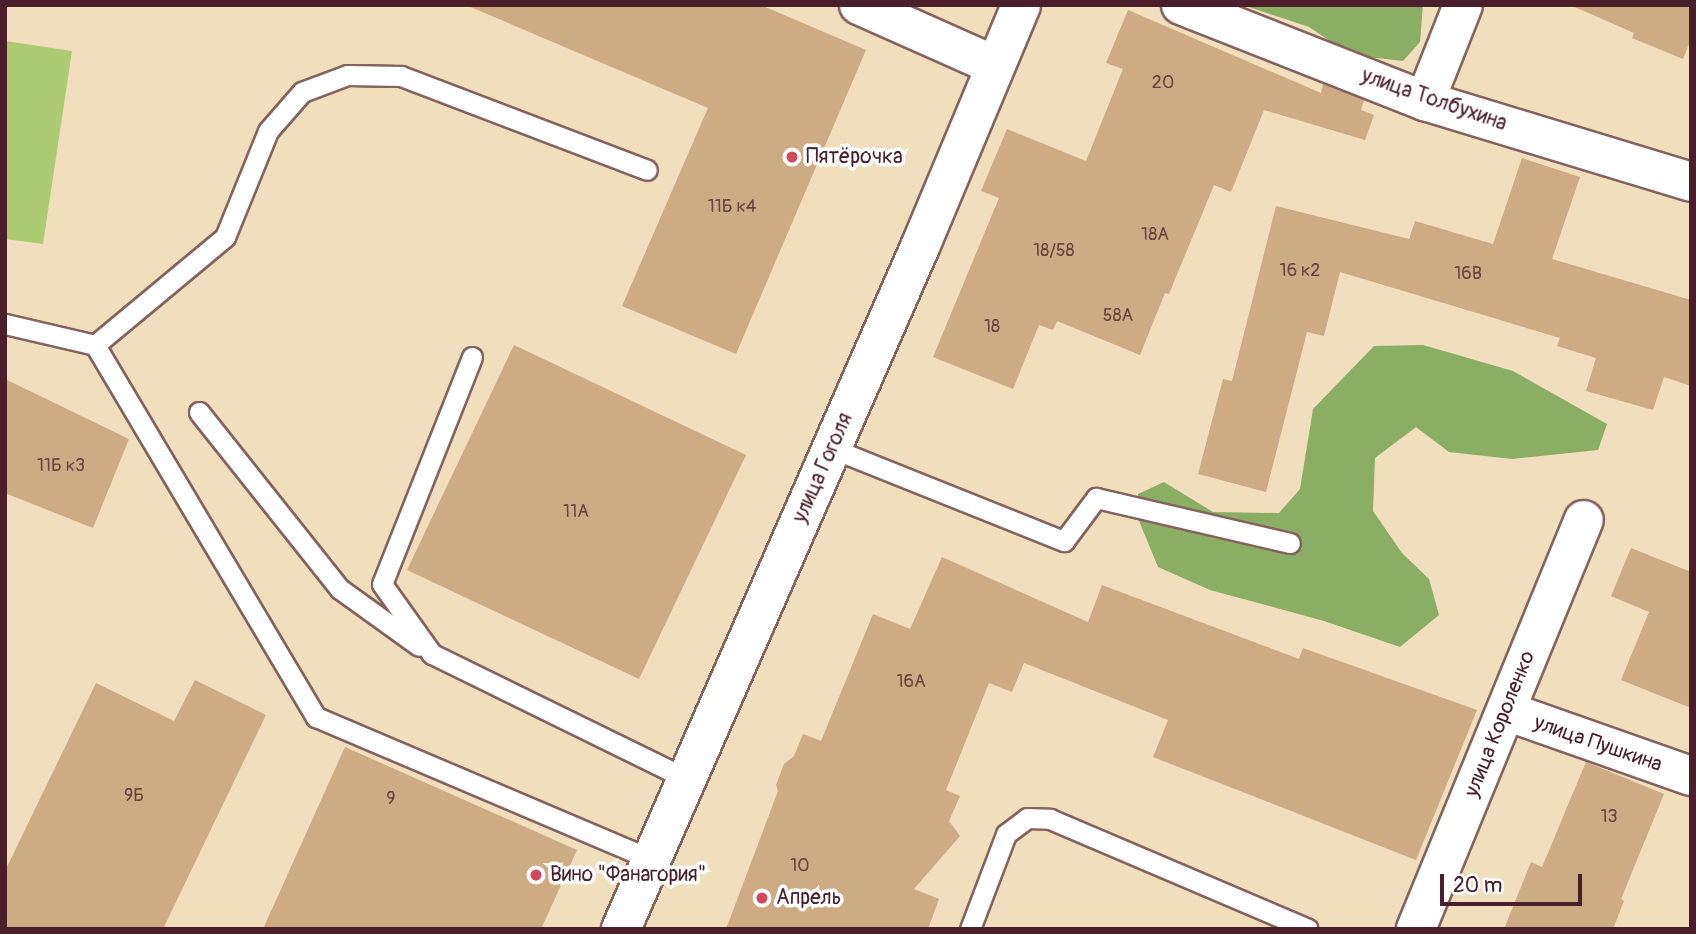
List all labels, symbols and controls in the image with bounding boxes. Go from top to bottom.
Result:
street label: улица Толбухина [1358,63,1510,137]
house number: 20 [1152,72,1174,94]
place label: Пятёрочка [806,144,903,170]
marker: Пятёрочка [784,149,800,165]
house number: 11Б к4 [708,196,756,218]
house number: 18А [1141,224,1169,246]
house number: 18/58 [1033,240,1075,262]
house number: 16 к2 [1280,260,1320,282]
house number: 16В [1454,263,1482,285]
house number: 58А [1103,305,1133,327]
house number: 18 [984,316,1000,338]
street label: улица Гоголя [788,409,858,527]
house number: 11Б к3 [37,455,85,477]
house number: 11А [563,501,589,523]
street label: улица Короленко [1459,647,1541,801]
house number: 16А [896,671,926,693]
street label: улица Пушкина [1531,710,1665,778]
house number: 9Б [124,785,144,807]
house number: 9 [386,788,396,810]
house number: 13 [1600,806,1618,828]
house number: 10 [790,855,810,877]
scale bar [1444,860,1586,904]
place label: Вино "Фанагория" [550,862,706,888]
marker: Вино "Фанагория" [528,867,544,883]
text: 20 m [1453,872,1502,899]
place label: Апрель [776,885,841,911]
marker: Апрель [754,890,770,906]

